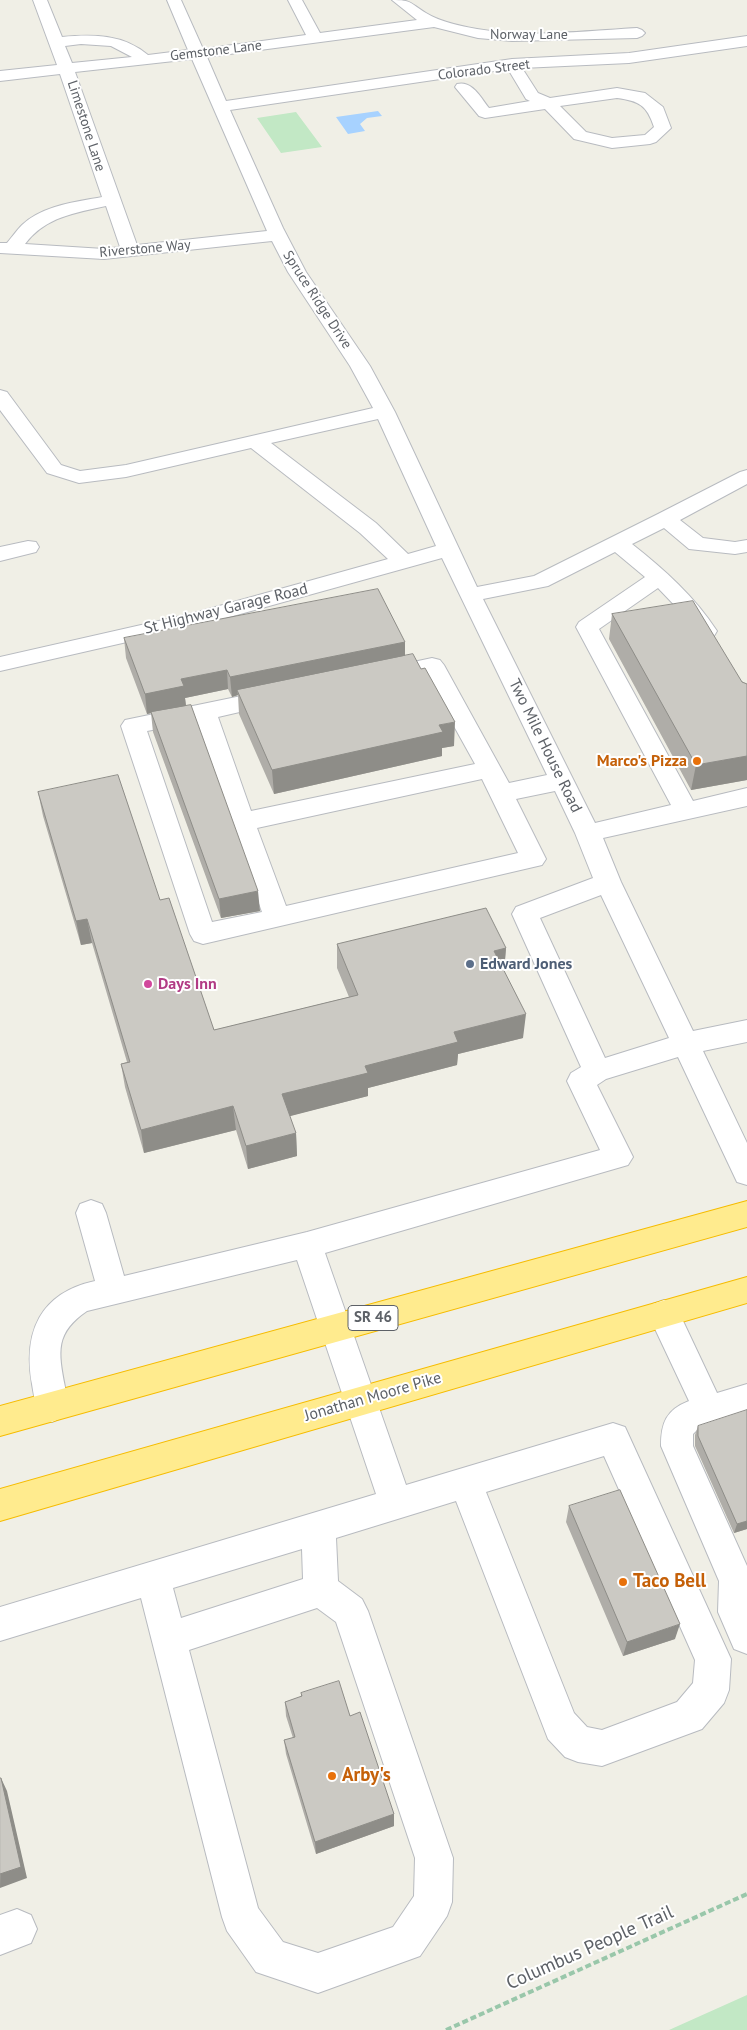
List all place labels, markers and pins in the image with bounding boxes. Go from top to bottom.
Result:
place label: Marco's Pizza [597,751,687,771]
marker: Marco's Pizza [691,755,703,767]
place label: Edward Jones [480,954,572,974]
marker: Edward Jones [464,958,476,970]
place label: Days Inn [158,974,217,994]
marker: Days Inn [142,978,154,990]
place label: Taco Bell [633,1571,706,1593]
marker: Taco Bell [617,1576,629,1588]
place label: Arby's [342,1765,391,1787]
marker: Arby's [326,1770,338,1782]

